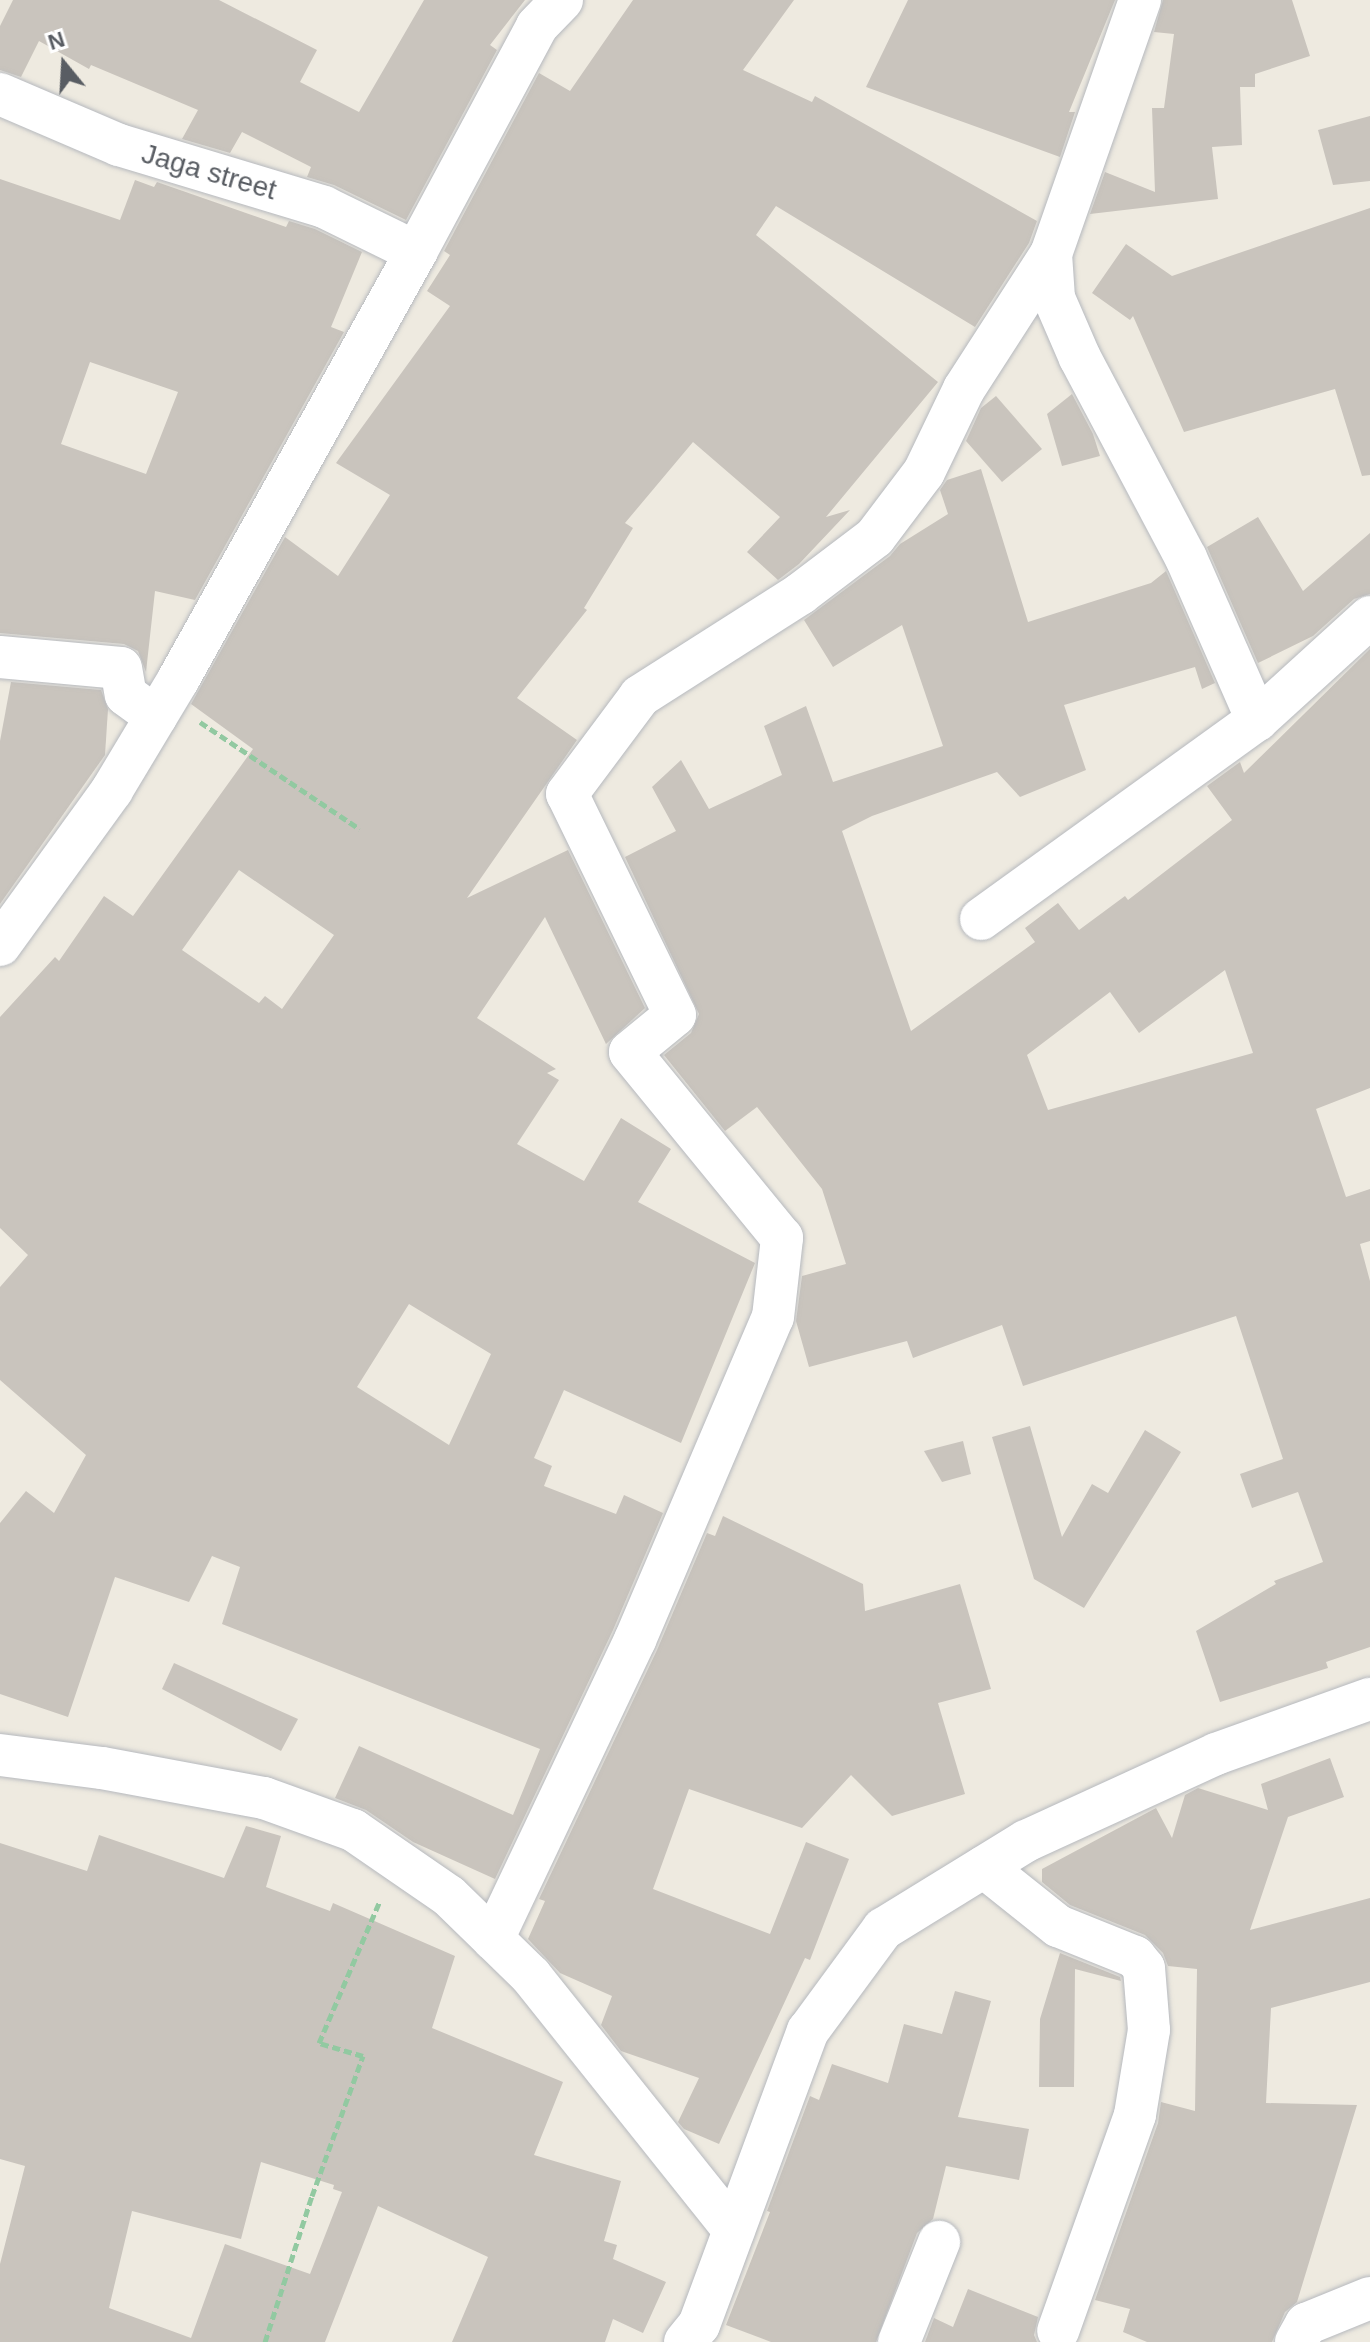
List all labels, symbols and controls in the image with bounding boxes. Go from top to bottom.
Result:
north arrow [24,24,104,104]
text: N [45,26,68,55]
street label: Jaga street [138,137,280,207]

